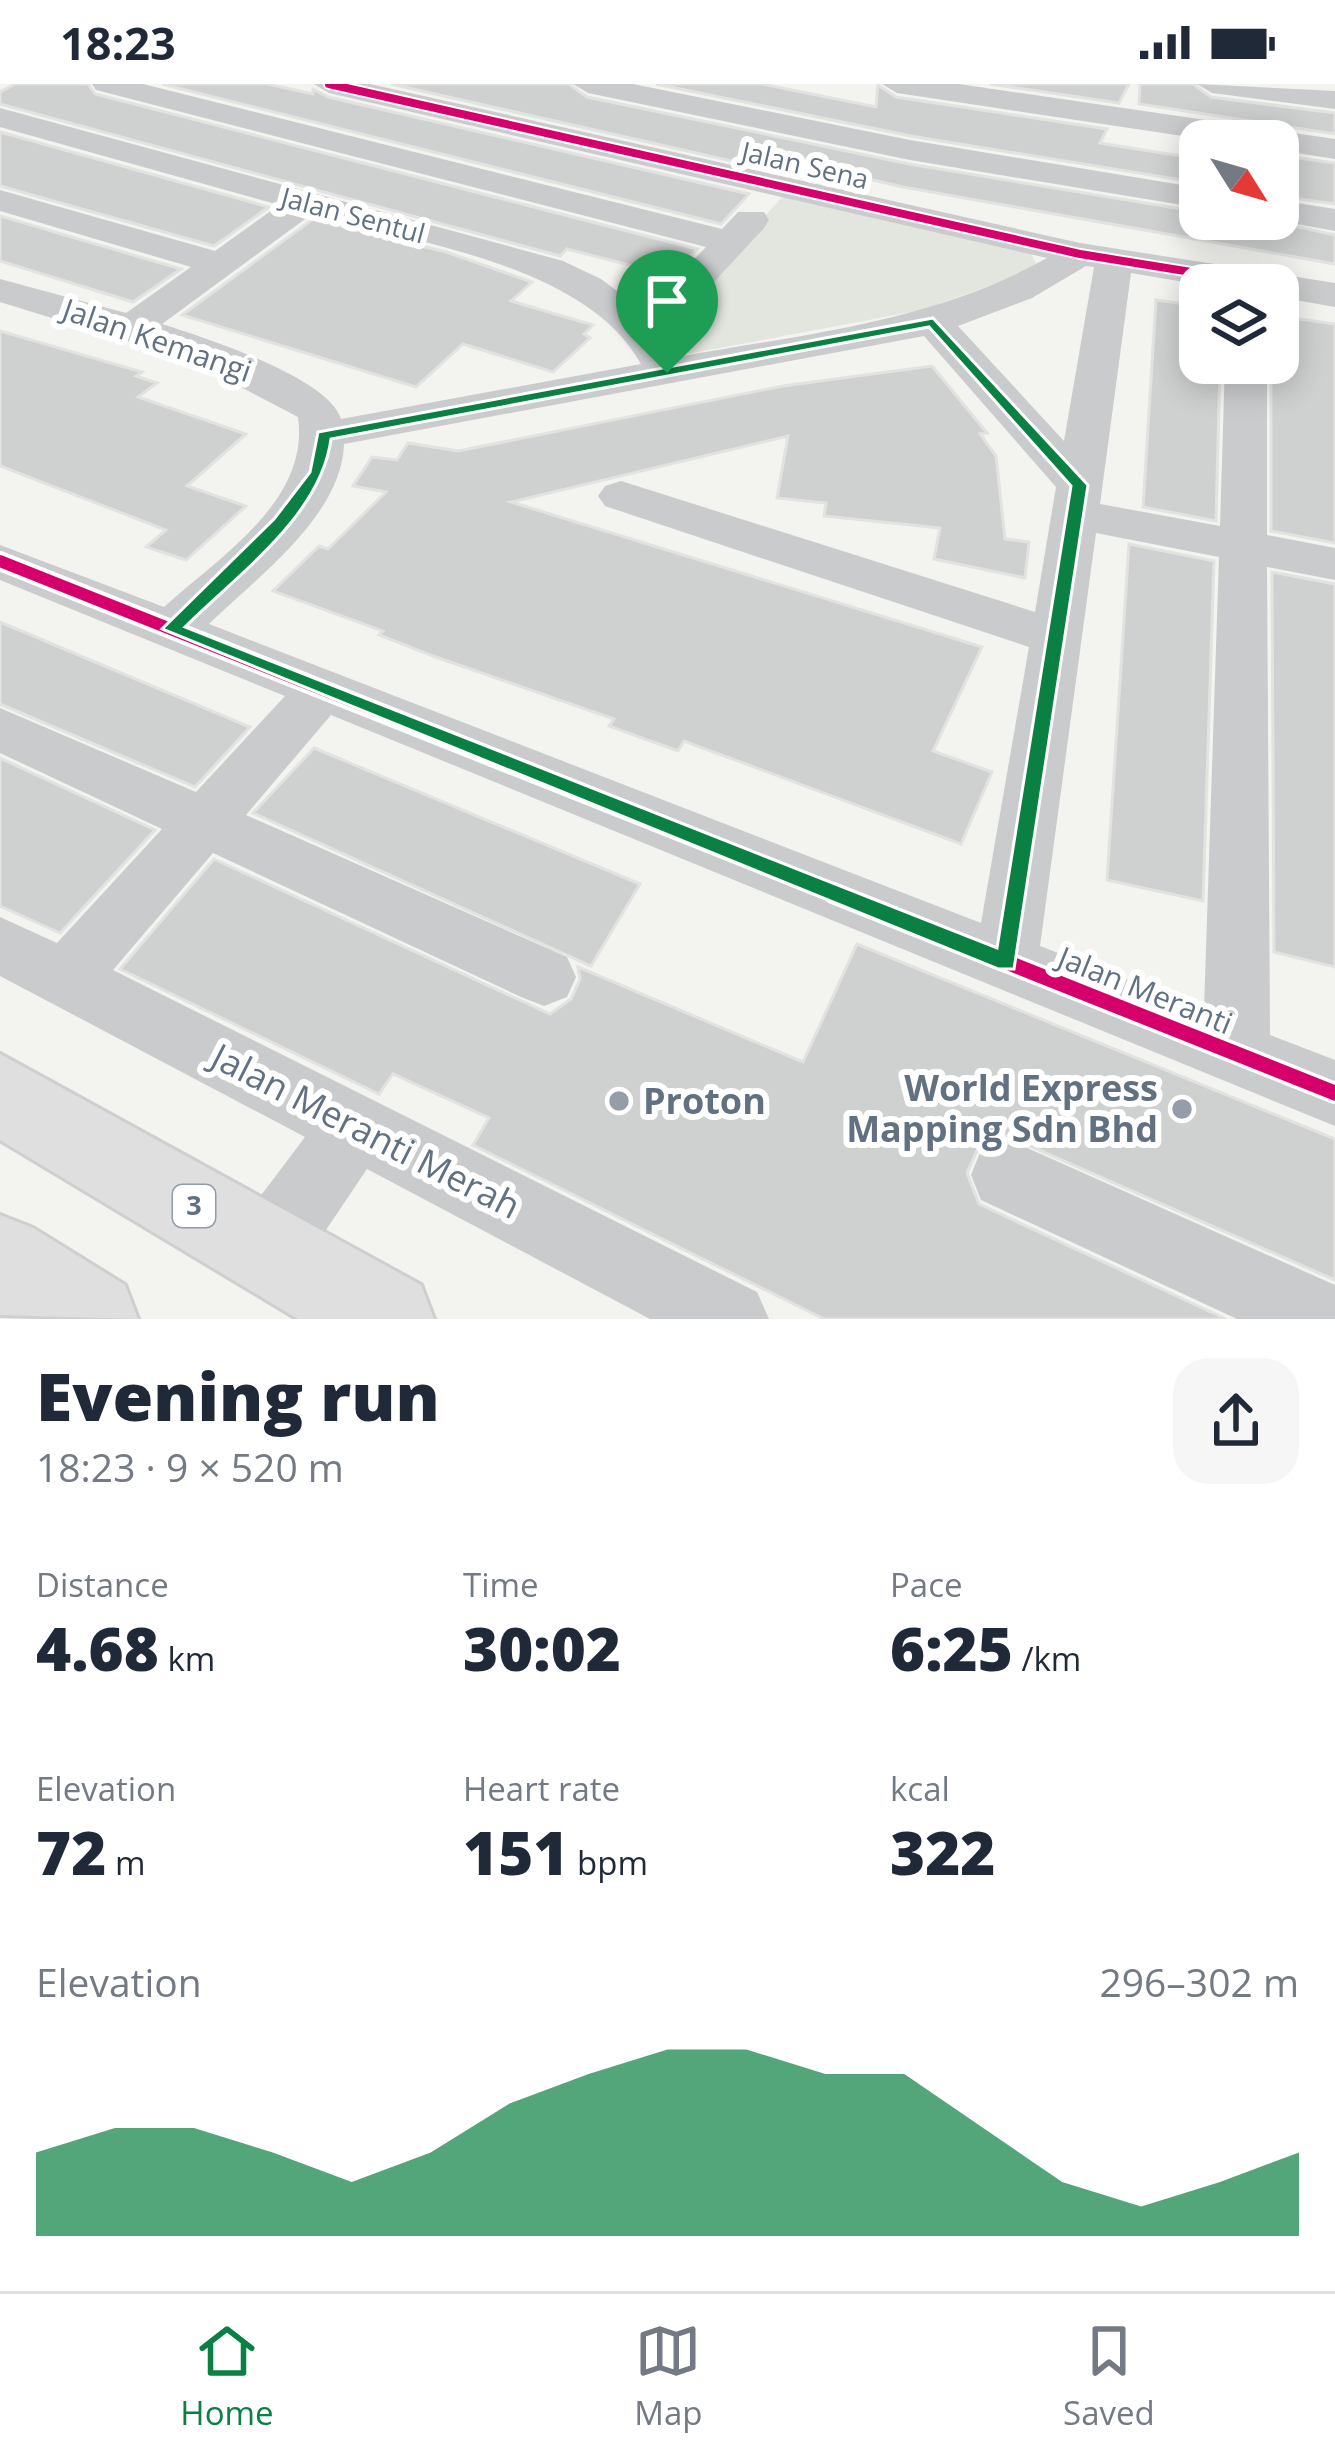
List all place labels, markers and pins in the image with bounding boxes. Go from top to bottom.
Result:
pin [616,250,718,373]
place label: World Express Mapping Sdn Bhd [846,1063,1158,1153]
place label: Proton [643,1076,766,1125]
marker: Proton [606,1088,632,1114]
marker: World Express Mapping Sdn Bhd [1169,1096,1195,1122]

